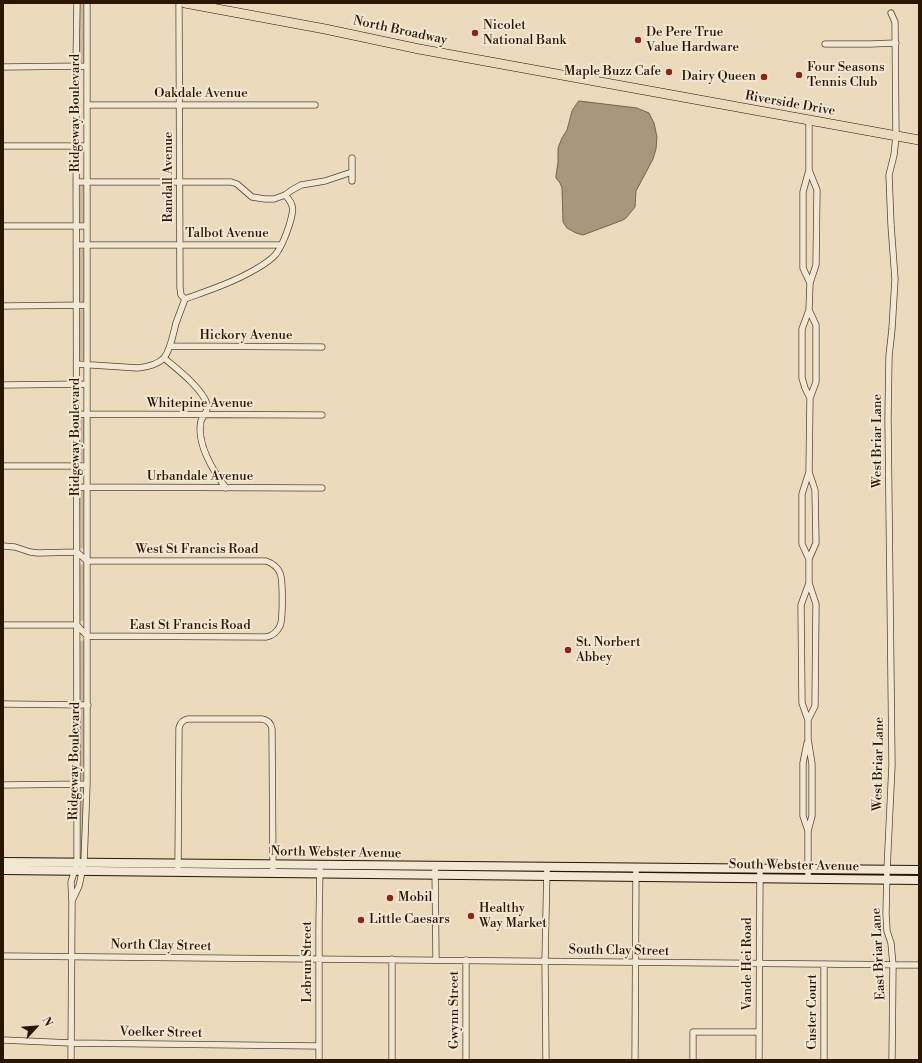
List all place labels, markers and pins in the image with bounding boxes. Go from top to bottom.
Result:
place label: Nicolet National Bank [483,18,566,49]
place label: De Pere True Value Hardware [646,25,739,56]
marker: Nicolet National Bank [470,28,480,38]
marker: De Pere True Value Hardware [633,35,643,45]
place label: Four Seasons Tennis Club [807,60,885,91]
place label: Maple Buzz Cafe [564,64,661,80]
marker: Maple Buzz Cafe [664,67,674,77]
place label: Dairy Queen [681,69,756,85]
marker: Four Seasons Tennis Club [794,70,804,80]
marker: Dairy Queen [759,72,769,82]
place label: St. Norbert Abbey [576,635,641,666]
marker: St. Norbert Abbey [563,645,573,655]
place label: Mobil [398,890,432,906]
marker: Mobil [385,893,395,903]
place label: Healthy Way Market [479,901,547,932]
marker: Healthy Way Market [466,911,476,921]
place label: Little Caesars [369,912,450,928]
marker: Little Caesars [356,915,366,925]

